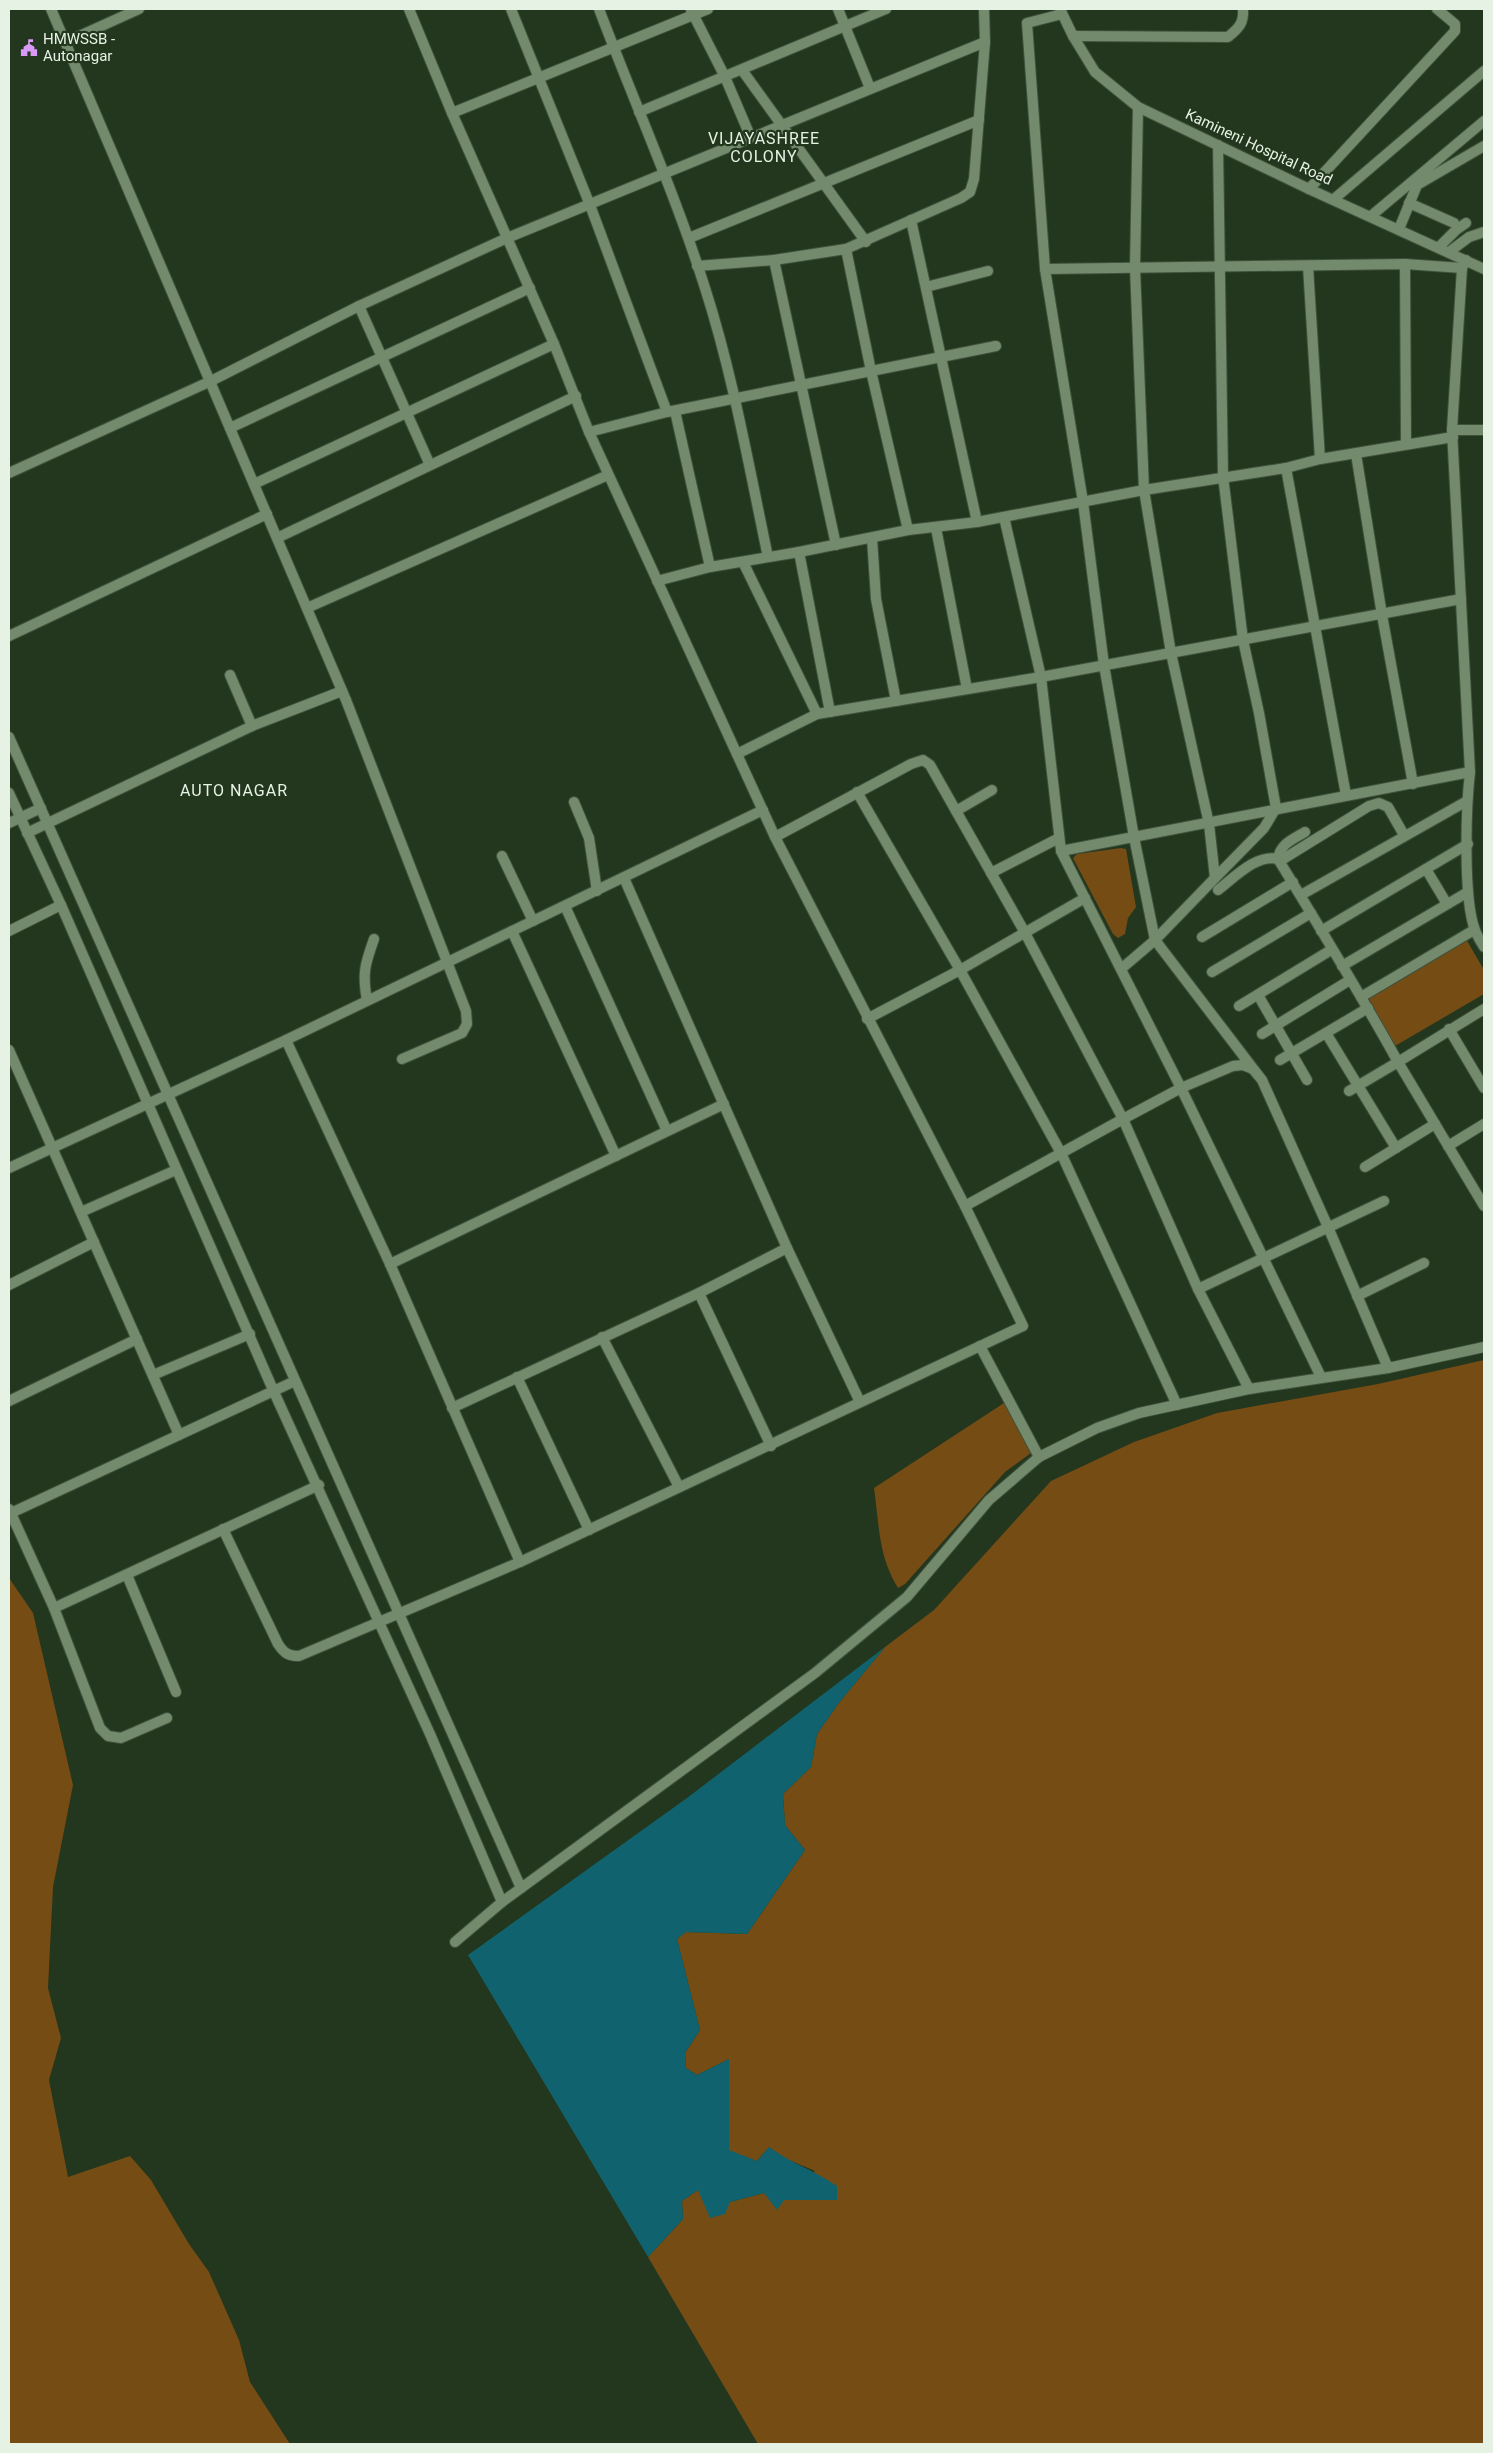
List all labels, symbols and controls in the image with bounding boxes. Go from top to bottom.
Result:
place label: HMWSSB - Autonagar [43,30,115,65]
public building icon: HMWSSB - Autonagar [19,38,39,58]
street label: Kamineni Hospital Road [1183,105,1335,189]
district label: VIJAYASHREE COLONY [708,129,820,166]
district label: AUTO NAGAR [180,781,288,800]

